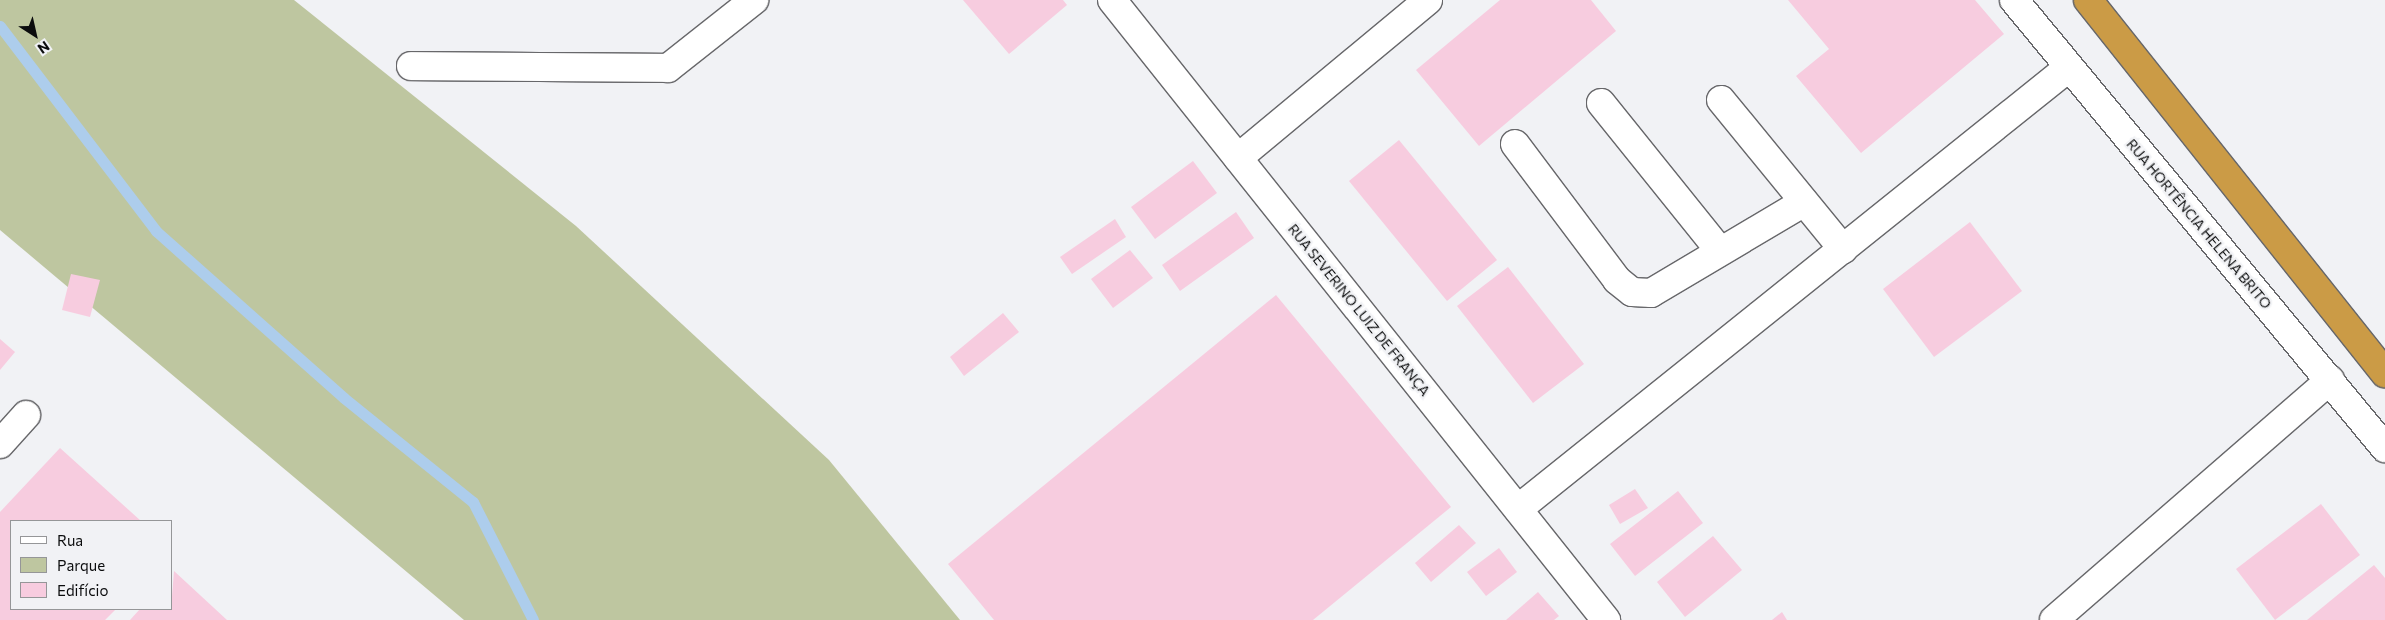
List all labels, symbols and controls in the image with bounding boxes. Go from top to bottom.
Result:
north arrow [10,10,60,60]
text: N [35,38,53,58]
street label: RUA HORTÊNCIA HELENA BRITO [2123,136,2275,312]
street label: RUA SEVERINO LUIZ DE FRANÇA [1285,221,1433,399]
legend [10,520,172,610]
text: Rua [57,531,83,549]
text: Parque [57,556,105,574]
text: Edifício [57,581,108,599]

